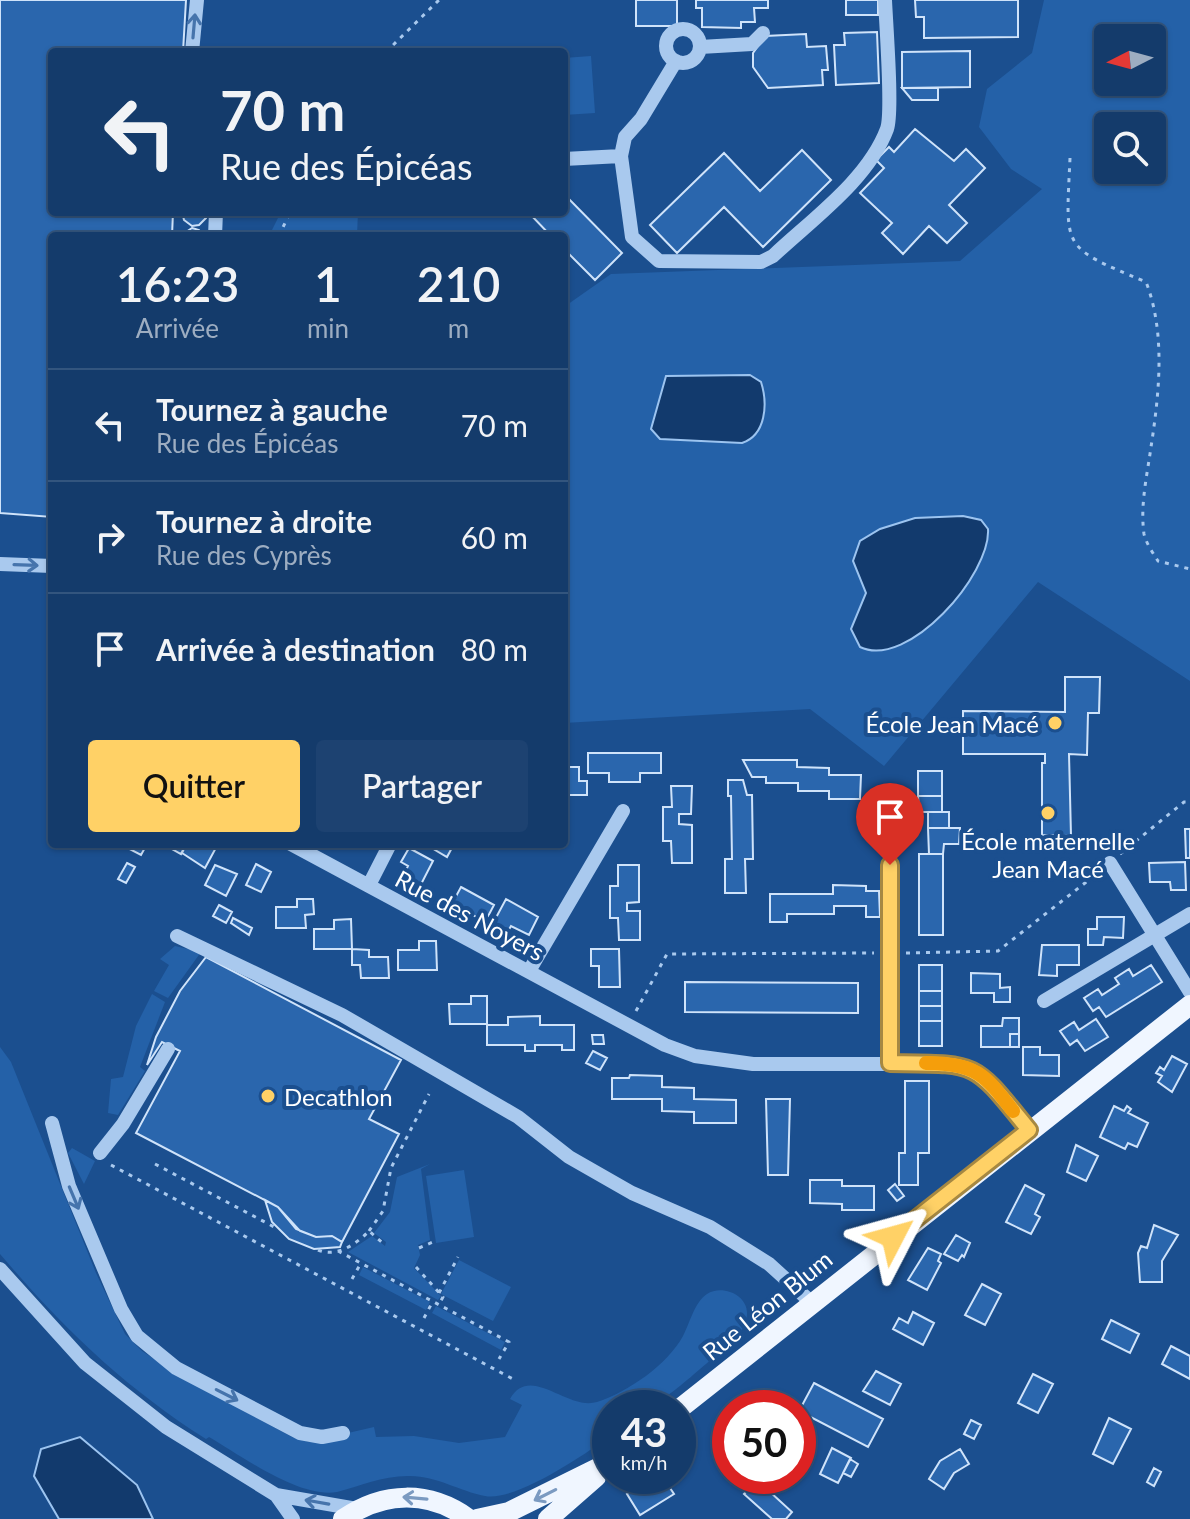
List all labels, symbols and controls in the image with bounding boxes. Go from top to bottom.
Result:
one-way arrow [187,13,202,40]
north arrow [1094,24,1166,96]
map controls [1094,24,1166,184]
text: 70 m [220,76,345,143]
icon: left [88,80,192,184]
button: search [1094,112,1166,184]
text: Rue des Épicéas [220,144,473,188]
text: 16:23 [116,255,239,312]
text: 1 [314,255,342,312]
text: 210 [417,255,500,312]
text: Arrivée [136,312,219,344]
text: min [307,312,349,344]
text: m [448,312,469,344]
text: Tournez à gauche [156,391,388,427]
icon: left [88,403,132,447]
text: 70 m [461,407,528,443]
text: Rue des Épicéas [156,427,338,459]
text: Tournez à droite [156,503,372,539]
icon: right [88,515,132,559]
text: 60 m [461,519,528,555]
text: Rue des Cyprès [156,539,332,571]
one-way arrow [12,558,39,573]
icon: arrive [88,627,132,671]
text: Arrivée à destination [156,631,435,667]
text: 80 m [461,631,528,667]
place label: École Jean Macé [865,709,1039,738]
marker: École Jean Macé [1046,714,1064,732]
button: Quitter [88,740,300,832]
button: Partager [316,740,528,832]
pin [856,783,924,865]
icon: arrive [868,795,912,839]
marker: École maternelle Jean Macé [1039,804,1057,822]
place label: École maternelle Jean Macé [961,826,1135,883]
street label: Rue des Noyers [391,864,549,966]
place label: Decathlon [284,1082,393,1111]
marker: Decathlon [259,1087,277,1105]
one-way arrow [68,1185,82,1210]
position arrow [851,1195,935,1279]
street label: Rue Léon Blum [696,1244,838,1366]
one-way arrow [214,1387,238,1403]
speed limit sign: 50 [712,1390,816,1494]
text: 43 [621,1408,667,1456]
text: km/h [621,1450,667,1474]
one-way arrow [534,1487,558,1503]
one-way arrow [402,1490,429,1505]
one-way arrow [305,1494,330,1509]

